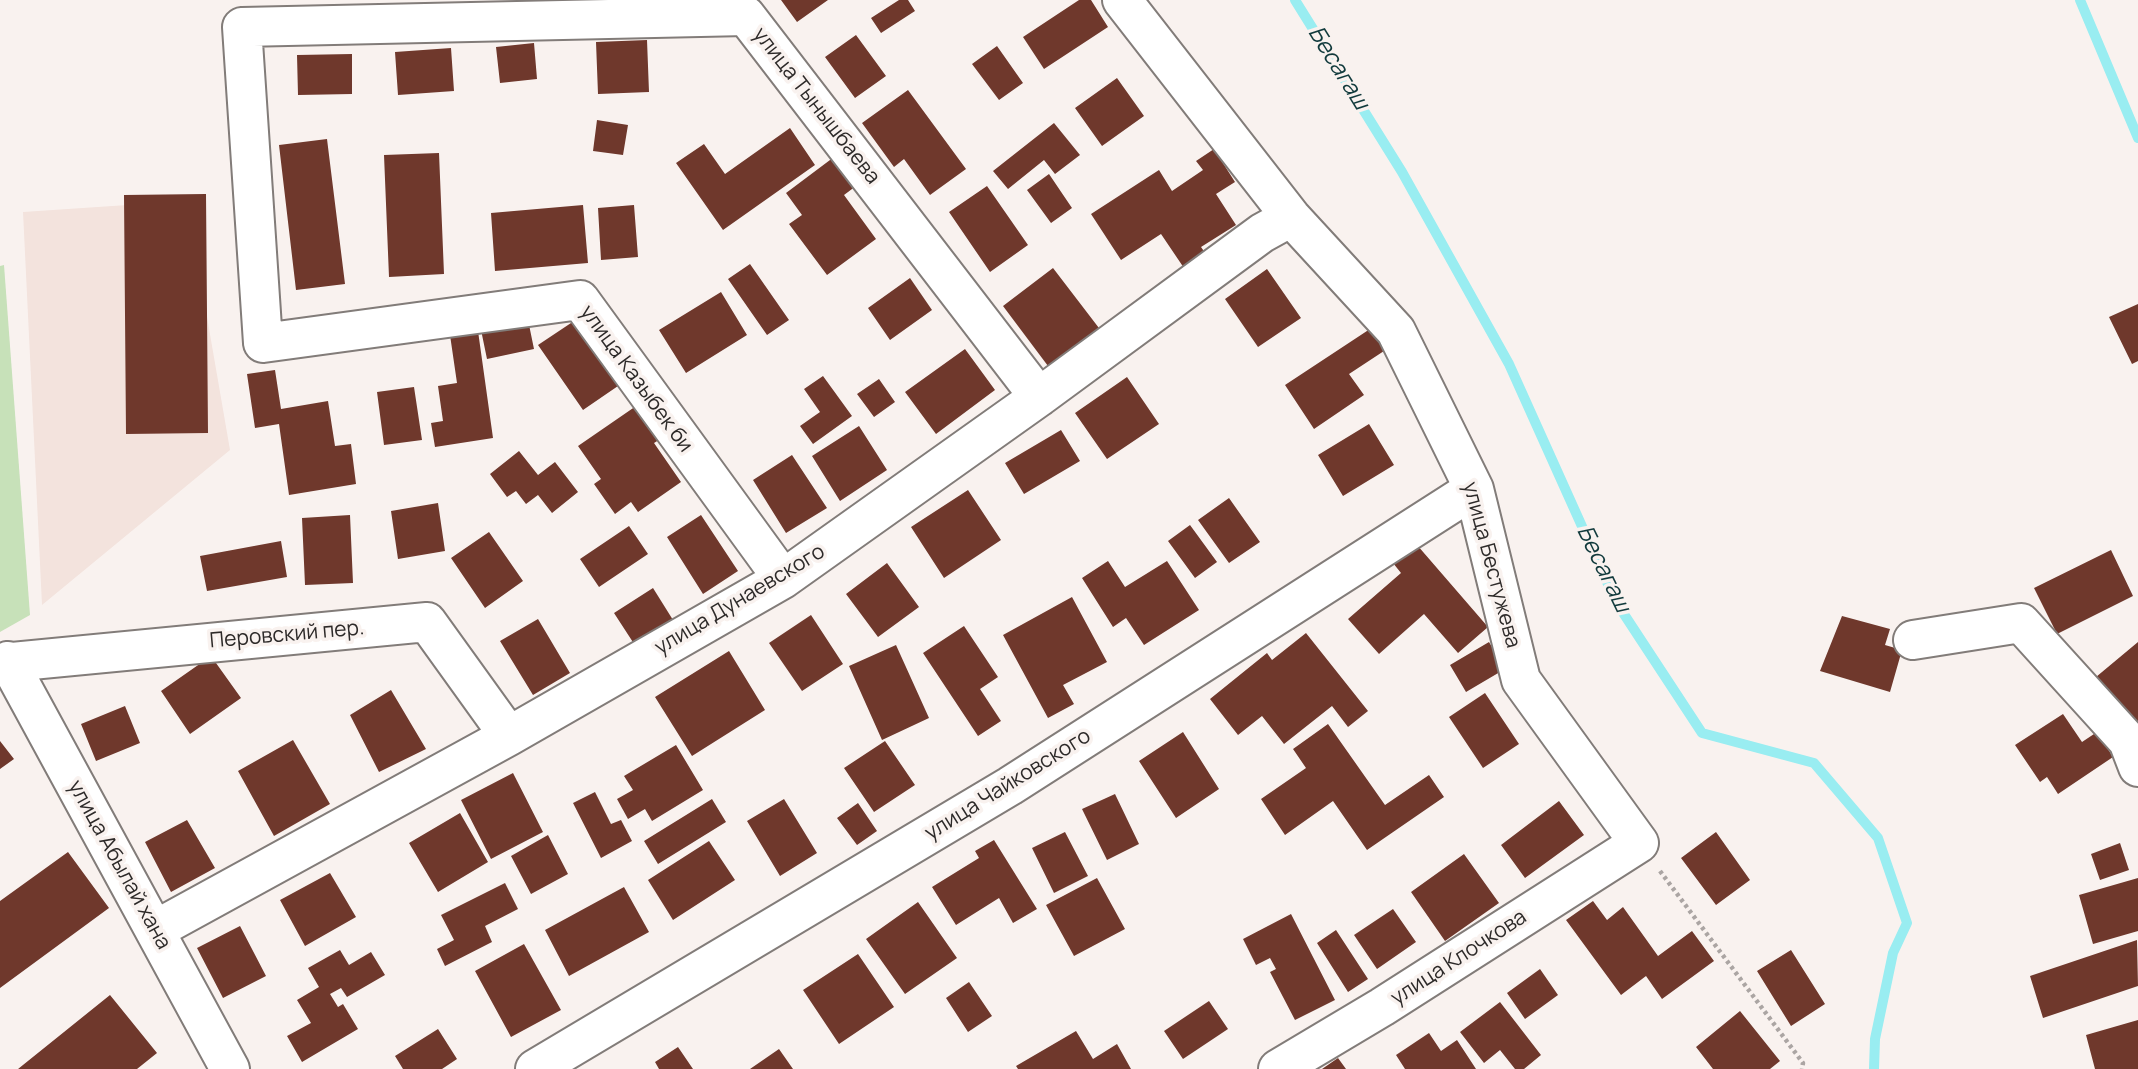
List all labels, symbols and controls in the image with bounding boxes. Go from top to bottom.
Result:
water label: Бесагаш [1302,21,1374,115]
street label: улица Тынышбаева [747,23,885,189]
street label: улица Казыбек би [574,301,698,457]
street label: улица Бестужева [1457,479,1525,651]
water label: Бесагаш [1570,521,1636,617]
street label: улица Дунаевского [650,539,830,661]
street label: Перовский пер. [209,616,365,654]
street label: улица Чайковского [920,724,1096,846]
street label: улица Абылай хана [62,776,176,954]
street label: улица Клочкова [1386,905,1532,1011]

